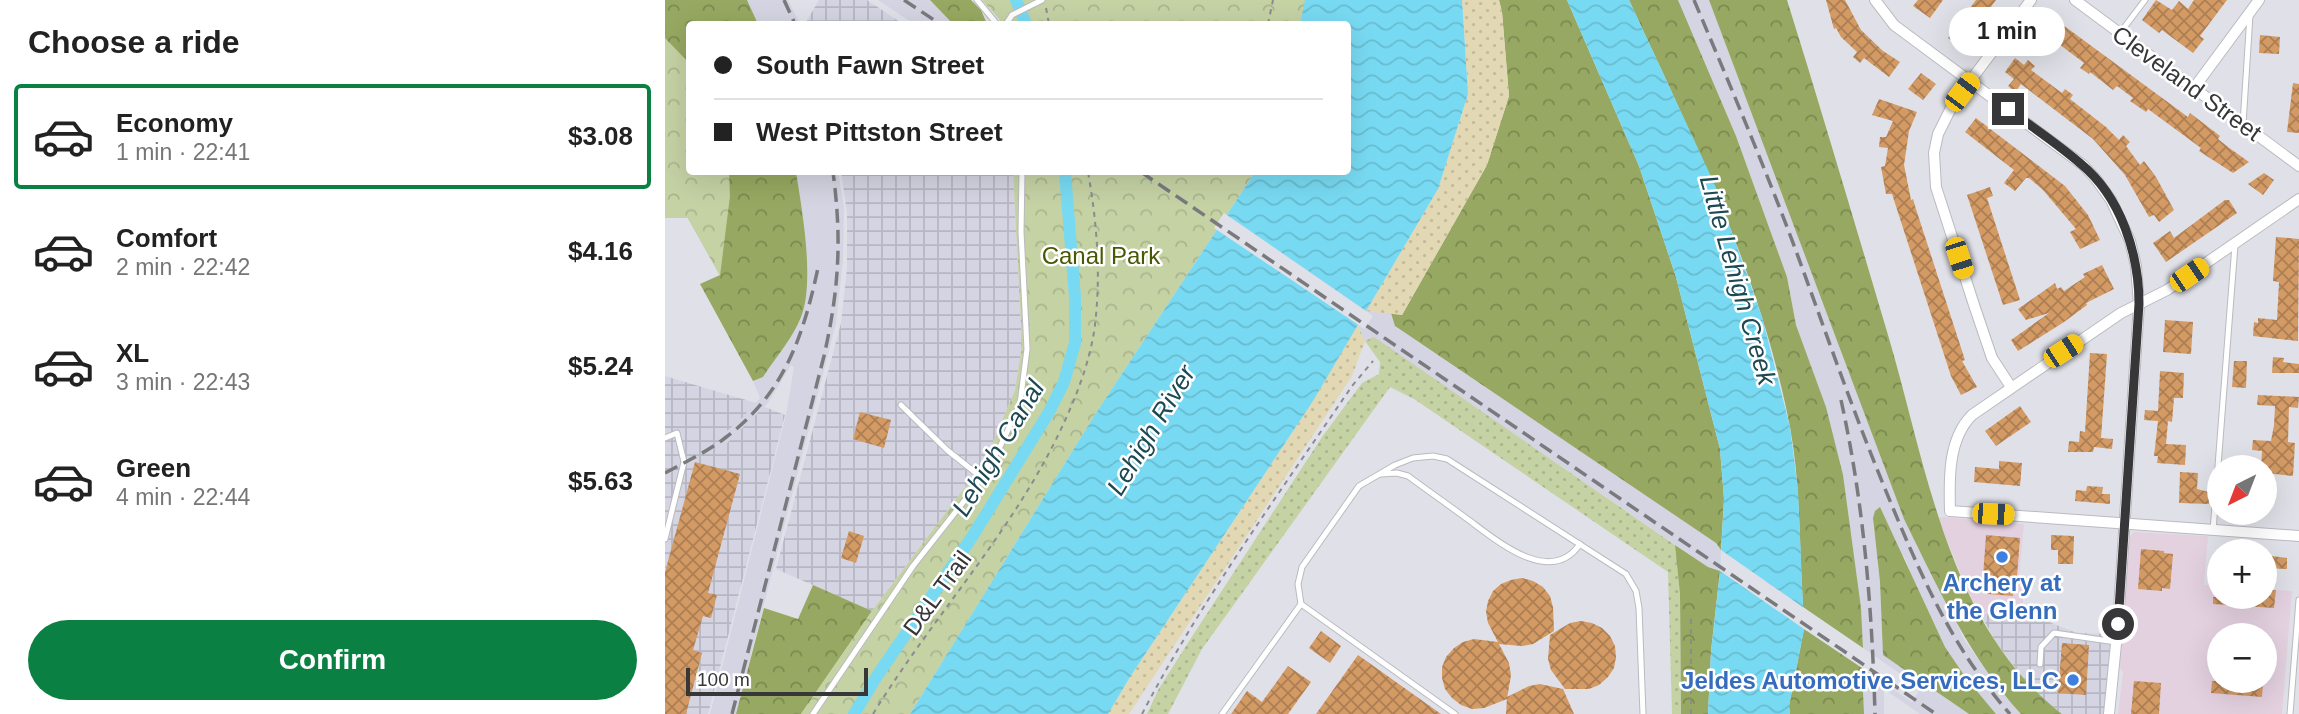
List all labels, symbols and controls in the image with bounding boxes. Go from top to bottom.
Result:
callout: 1 min [1950,7,2066,56]
text: 1 min [1977,18,2037,44]
street label: Cleveland Street [2107,20,2267,146]
text: Choose a ride [28,24,240,60]
text: South Fawn Street [756,50,984,80]
car [1941,69,1984,115]
route end [1992,93,2024,125]
icon: car [32,105,95,168]
text: Economy [116,108,233,138]
text: West Pittston Street [756,117,1003,147]
text: $3.08 [568,121,633,151]
text: 1 min · 22:41 [116,139,250,165]
water label: Little Lehigh Creek [1694,172,1783,390]
icon: car [32,220,95,283]
text: Comfort [116,223,217,253]
car [1943,235,1976,281]
text: $4.16 [568,236,633,266]
park label: Canal Park [1042,242,1161,269]
text: 2 min · 22:42 [116,254,250,280]
car [2166,255,2213,295]
car [2040,331,2087,371]
icon: car [32,335,95,398]
text: XL [116,338,149,368]
text: $5.24 [568,351,633,381]
water label: Lehigh River [1101,359,1202,500]
text: 3 min · 22:43 [116,369,250,395]
water label: Lehigh Canal [946,374,1051,521]
icon: car [32,450,95,513]
text: Green [116,453,191,483]
north arrow [2207,455,2277,525]
map controls [2207,455,2277,693]
text: $5.63 [568,466,633,496]
text: 4 min · 22:44 [116,484,250,510]
car [1972,503,2015,525]
button: + [2207,539,2277,609]
street label: D&L Trail [897,545,977,641]
marker: Archery at the Glenn [1994,549,2010,565]
place label: Archery at the Glenn [1943,569,2061,624]
route start [2102,608,2134,640]
button: Confirm [28,620,637,700]
button: − [2207,623,2277,693]
scale bar [686,665,868,697]
place label: Jeldes Automotive Services, LLC [1681,667,2059,694]
text: 100 m [697,669,750,690]
marker: Jeldes Automotive Services, LLC [2065,672,2081,688]

